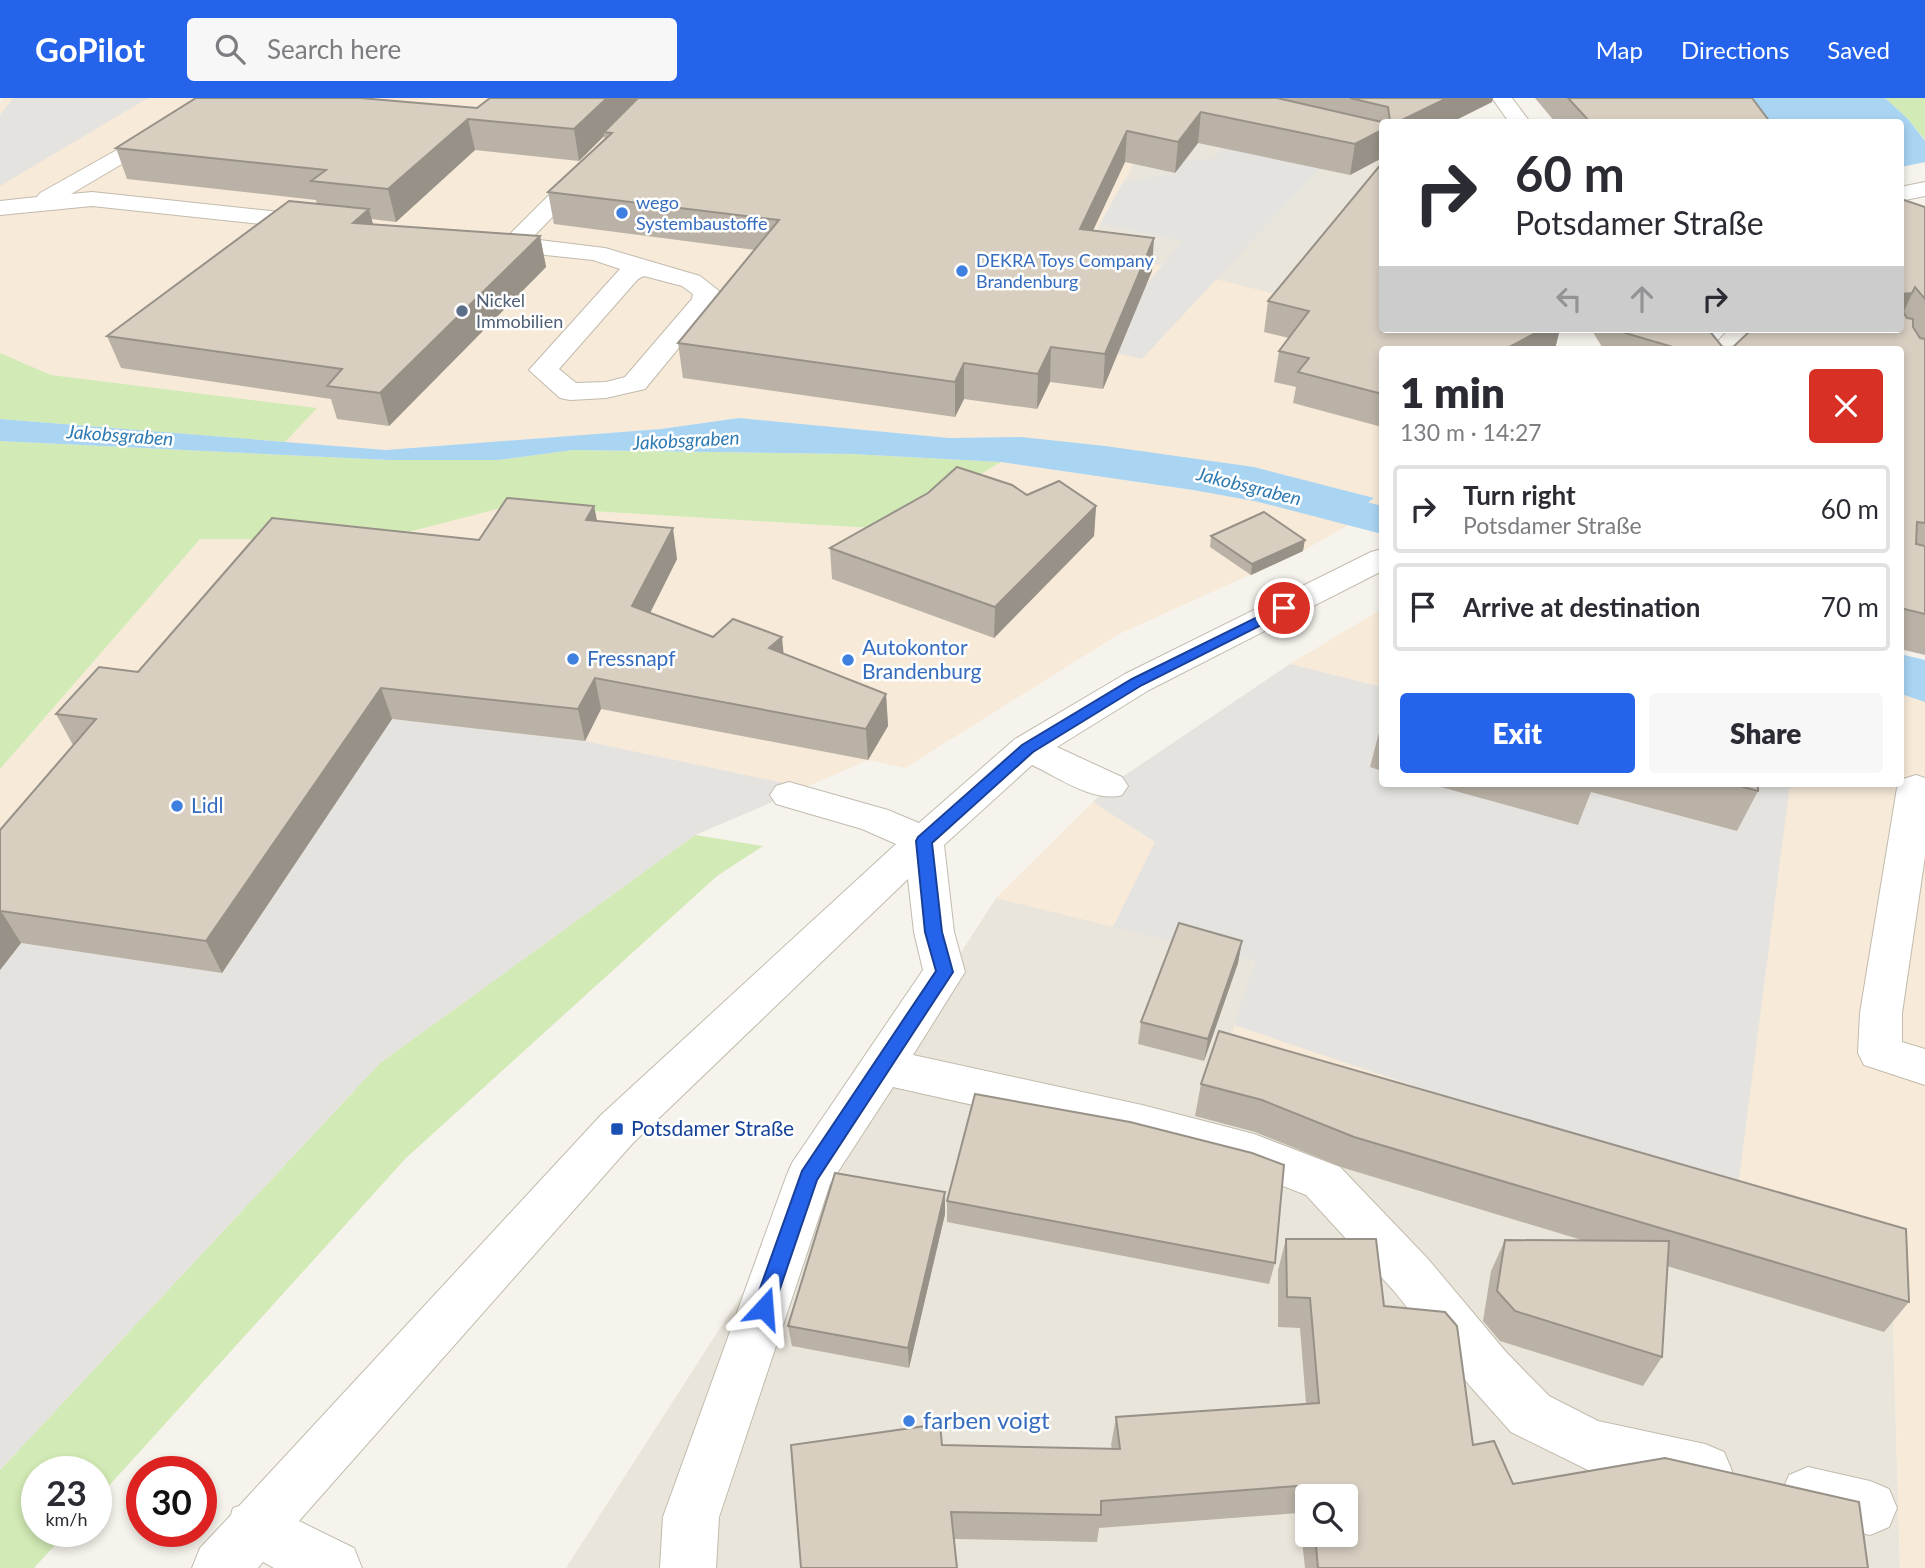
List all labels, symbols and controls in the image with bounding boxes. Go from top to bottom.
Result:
search box [187,18,677,81]
text: GoPilot [35,29,145,69]
icon: search [211,30,249,68]
text: Search here [267,33,401,65]
text: Map [1596,35,1643,64]
text: Directions [1681,35,1789,64]
text: Saved [1827,35,1890,64]
text: 60 m [1515,144,1625,202]
icon: right [1400,147,1491,238]
place label: wego Systembaustoffe [636,191,767,234]
text: Potsdamer Straße [1515,203,1764,242]
marker: wego Systembaustoffe [614,205,630,221]
place label: DEKRA Toys Company Brandenburg [976,249,1155,292]
marker: DEKRA Toys Company Brandenburg [954,263,970,279]
icon: left [1550,280,1588,318]
icon: ahead [1623,280,1661,318]
icon: right [1696,280,1734,318]
place label: Nickel Immobilien [476,289,563,332]
marker: Nickel Immobilien [454,303,470,319]
text: 1 min [1400,367,1505,417]
button: close [1809,369,1883,443]
text: 130 m · 14:27 [1400,418,1542,446]
water label: Jakobsgraben [65,419,174,450]
water label: Jakobsgraben [631,425,740,454]
water label: Jakobsgraben [1193,461,1304,510]
text: Turn right [1463,479,1576,511]
icon: right [1404,490,1442,528]
text: 60 m [1821,493,1879,525]
text: Potsdamer Straße [1463,511,1642,539]
pin [1254,578,1314,638]
icon: arrive [1404,588,1442,626]
icon: arrive [1265,589,1303,627]
text: Arrive at destination [1463,591,1700,623]
text: 70 m [1821,591,1879,623]
place label: Autokontor Brandenburg [862,634,981,683]
place label: Fressnapf [587,645,676,670]
marker: Fressnapf [565,651,581,667]
marker: Autokontor Brandenburg [840,652,856,668]
button: Exit [1400,693,1635,773]
button: Share [1649,693,1883,773]
place label: Lidl [191,792,224,817]
marker: Lidl [169,798,185,814]
place label: Potsdamer Straße [631,1115,794,1140]
marker: Potsdamer Straße [609,1121,625,1137]
position arrow [727,1271,801,1345]
place label: farben voigt [923,1405,1050,1434]
marker: farben voigt [901,1413,917,1429]
speed limit sign: 30 [126,1456,217,1547]
text: 23 [46,1471,87,1513]
map controls [1295,1484,1358,1547]
button: search [1295,1484,1358,1547]
text: km/h [45,1508,88,1530]

